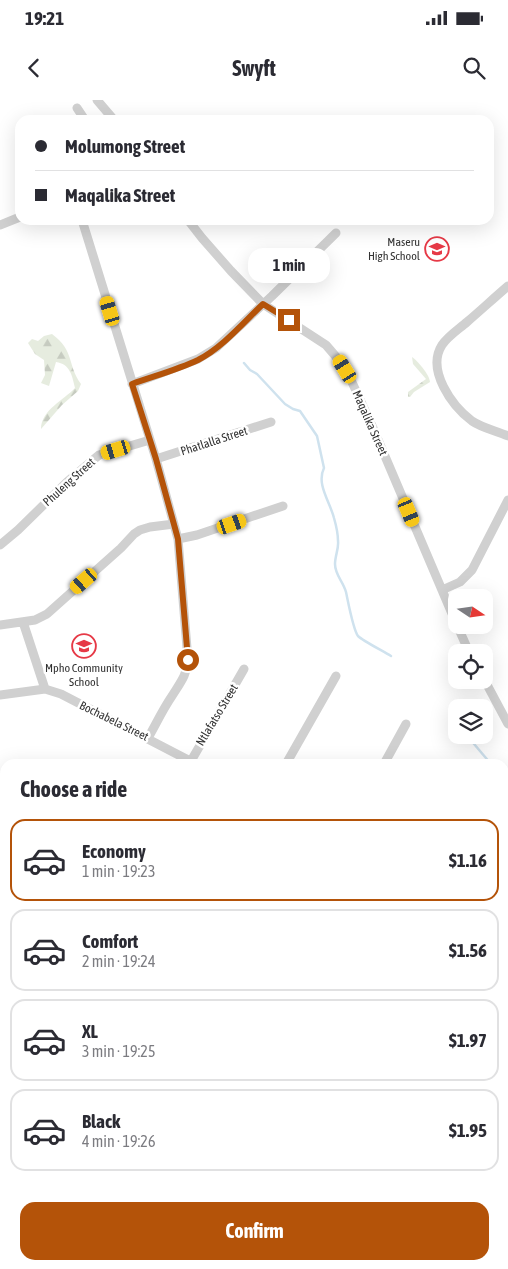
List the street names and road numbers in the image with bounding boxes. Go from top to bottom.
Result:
street label: Maqalika Street [349,388,391,458]
street label: Phatlalla Street [179,423,250,458]
street label: Phuleng Street [40,455,98,509]
street label: Ntlafatso Street [193,681,241,748]
street label: Bochabela Street [77,698,151,744]

